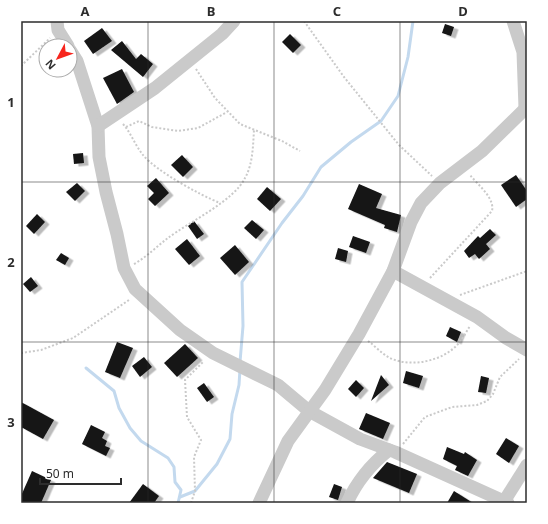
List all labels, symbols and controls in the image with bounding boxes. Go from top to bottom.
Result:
text: A [81,2,90,20]
text: B [207,2,215,20]
text: C [333,2,341,20]
text: D [458,2,468,20]
north arrow [38,38,78,78]
text: N [41,57,59,73]
text: 1 [7,93,15,111]
text: 2 [7,253,15,271]
text: 3 [7,413,15,431]
scale bar [40,460,121,486]
text: 50 m [46,465,74,482]

